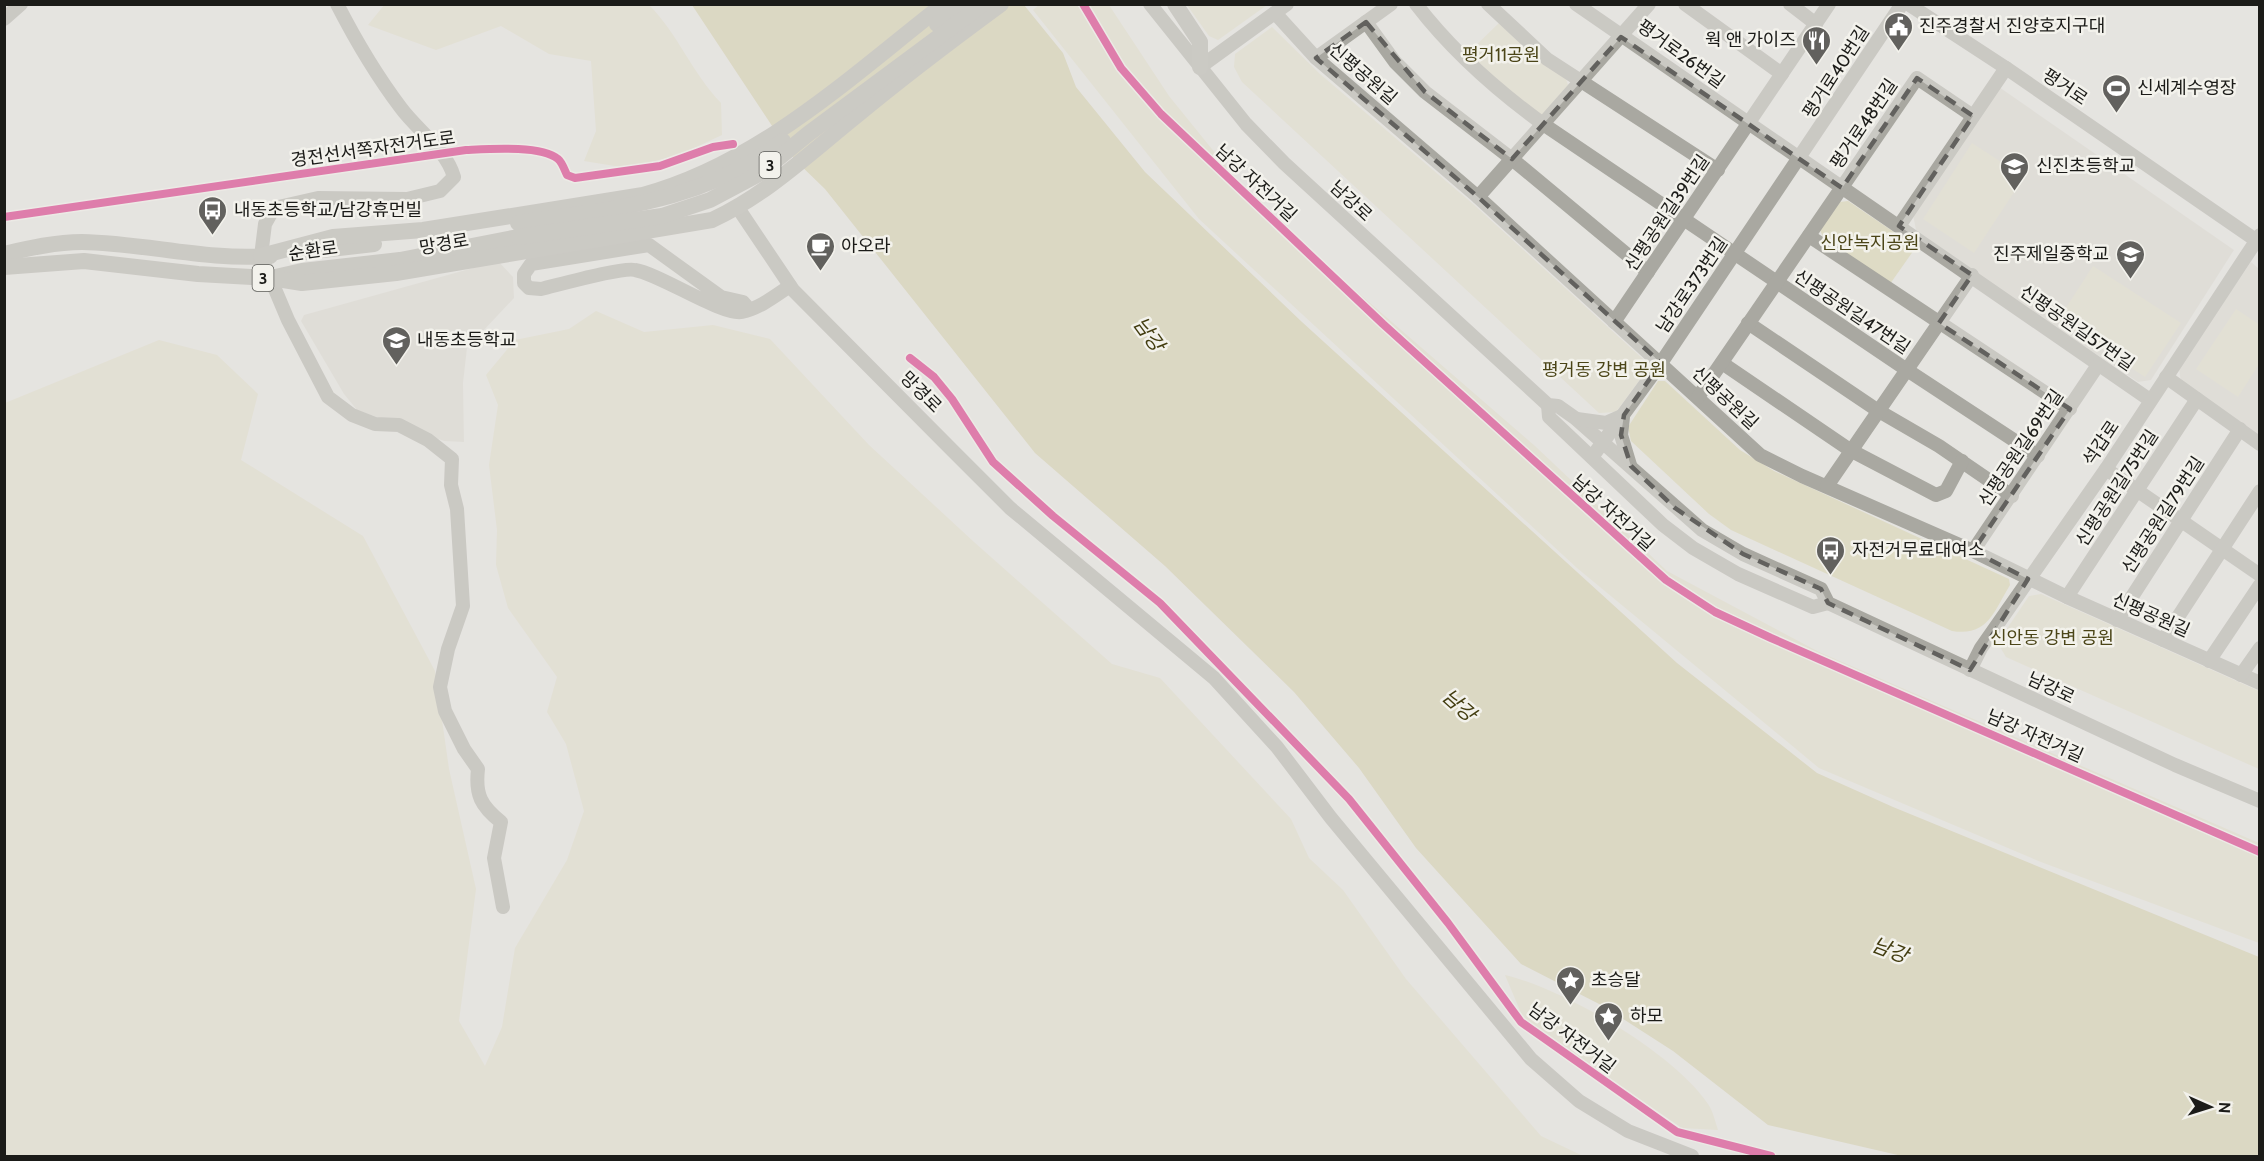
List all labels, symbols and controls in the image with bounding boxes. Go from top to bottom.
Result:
public building icon: 진주경찰서 진양호지구대 [1882,10,1914,52]
street label: 평거로26번길 [1633,15,1729,93]
place label: 진주경찰서 진양호지구대 [1919,15,2105,37]
street label: 평거로40번길 [1798,22,1874,122]
restaurant icon: 웍 앤 가이즈 [1801,24,1833,66]
place label: 웍 앤 가이즈 [1705,29,1796,51]
street label: 신평공원길 [1325,39,1401,109]
park label: 평거11공원 [1462,44,1540,66]
street label: 평거로 [2038,64,2092,110]
sports icon: 신세계수영장 [2100,72,2132,114]
street label: 평거로48번길 [1826,75,1902,173]
place label: 신세계수영장 [2137,77,2236,99]
street label: 경전선서쪽자전거도로 [289,127,457,171]
street label: 남강 자전거길 [1211,140,1301,226]
school or university icon: 신진초등학교 [1999,150,2031,192]
street label: 신평공원길39번길 [1620,151,1714,275]
road number: 3 [760,152,780,178]
place label: 신진초등학교 [2036,155,2135,177]
street label: 남강로 [1325,176,1377,226]
bus stop icon: 내동초등학교/남강휴먼빌 [197,194,229,236]
place label: 내동초등학교/남강휴먼빌 [234,199,422,221]
street label: 망경로 [418,229,470,259]
cafe icon: 아오라 [804,230,836,272]
park label: 신안녹지공원 [1820,232,1920,254]
street label: 남강로373번길 [1652,233,1732,337]
place label: 아오라 [841,235,891,257]
street label: 순환로 [287,237,339,265]
school or university icon: 진주제일중학교 [2114,238,2146,280]
place label: 진주제일중학교 [1993,243,2109,265]
road number: 3 [252,265,274,291]
street label: 신평공원길47번길 [1790,265,1914,359]
street label: 신평공원길57번길 [2016,280,2138,376]
water label: 남강 [1128,312,1171,358]
school or university icon: 내동초등학교 [380,324,412,366]
place label: 내동초등학교 [417,329,516,351]
park label: 평거동 강변 공원 [1542,359,1666,381]
street label: 신평공원길 [1687,362,1763,434]
street label: 망경로 [896,367,946,417]
street label: 신평공원길69번길 [1974,385,2068,511]
street label: 석갑로 [2078,416,2124,470]
street label: 신평공원길75번길 [2071,426,2163,550]
street label: 신평공원길79번길 [2117,452,2209,578]
street label: 남강 자전거길 [1567,470,1659,556]
bus stop icon: 자전거무료대여소 [1815,534,1847,576]
place label: 자전거무료대여소 [1852,539,1984,561]
street label: 신평공원길 [2109,588,2193,642]
park label: 신안동 강변 공원 [1990,627,2114,649]
street label: 남강로 [2024,668,2078,708]
water label: 남강 [1437,684,1483,728]
street label: 남강 자전거길 [1983,705,2087,767]
water label: 남강 [1869,932,1914,969]
place icon: 초승달 [1554,964,1586,1006]
place label: 초승달 [1591,969,1641,991]
street label: 남강 자전거길 [1524,998,1620,1078]
place icon: 하모 [1593,1000,1625,1042]
place label: 하모 [1630,1005,1663,1027]
north arrow [2180,1077,2240,1137]
text: N [2215,1102,2234,1114]

